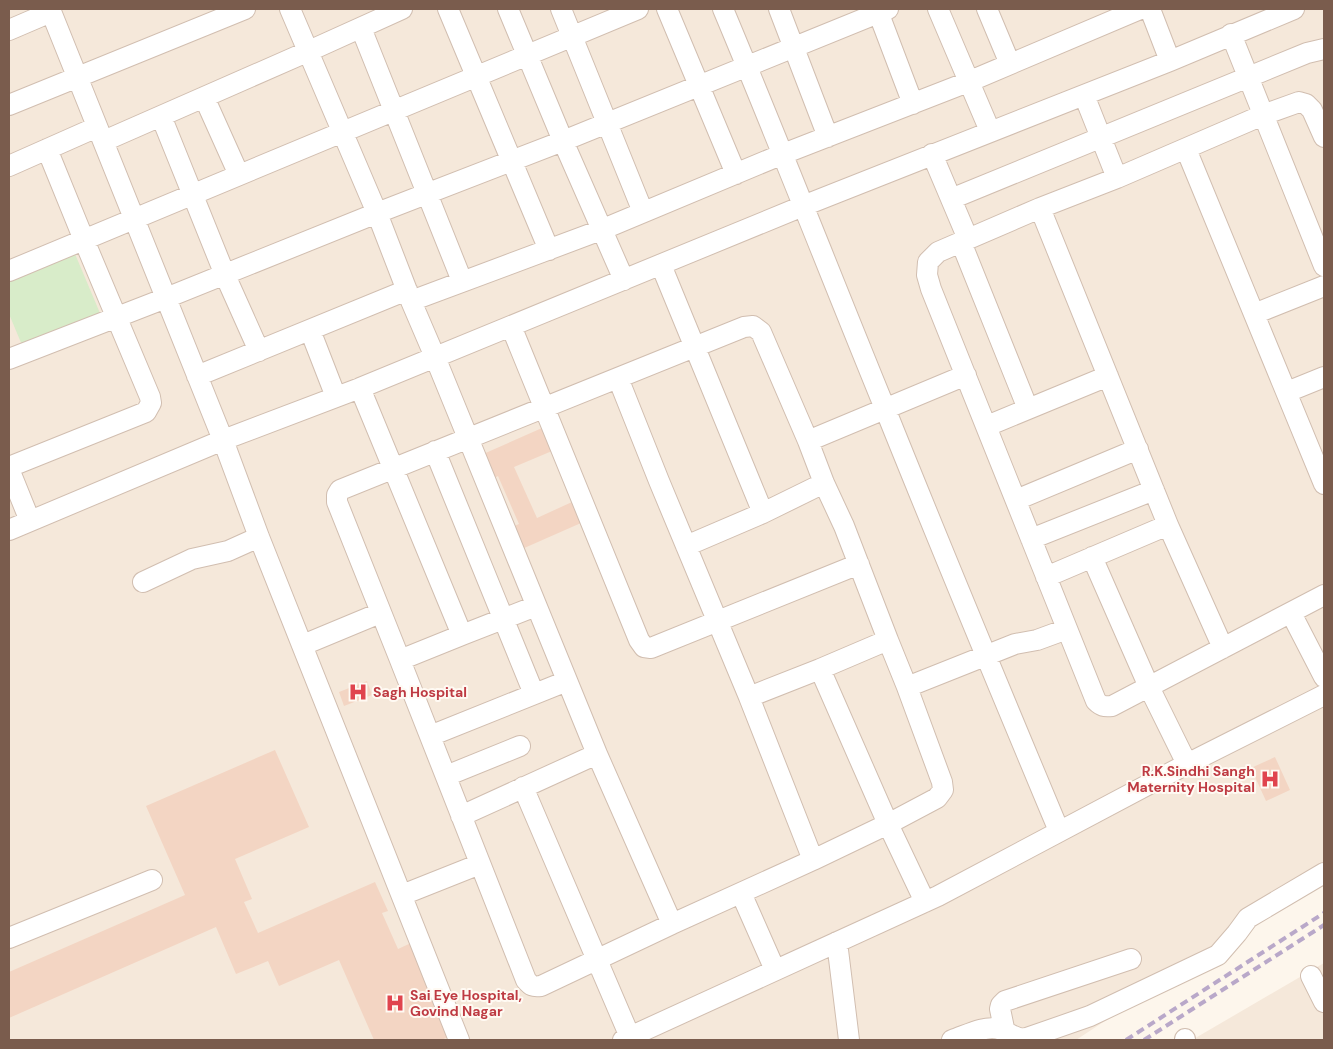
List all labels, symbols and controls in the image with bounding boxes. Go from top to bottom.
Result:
hospital icon: Sagh Hospital [347,681,369,703]
place label: Sagh Hospital [373,683,467,701]
place label: R.K.Sindhi Sangh Maternity Hospital [1127,762,1255,796]
hospital icon: R.K.Sindhi Sangh Maternity Hospital [1259,768,1281,790]
place label: Sai Eye Hospital, Govind Nagar [410,986,522,1020]
hospital icon: Sai Eye Hospital, Govind Nagar [384,992,406,1014]

